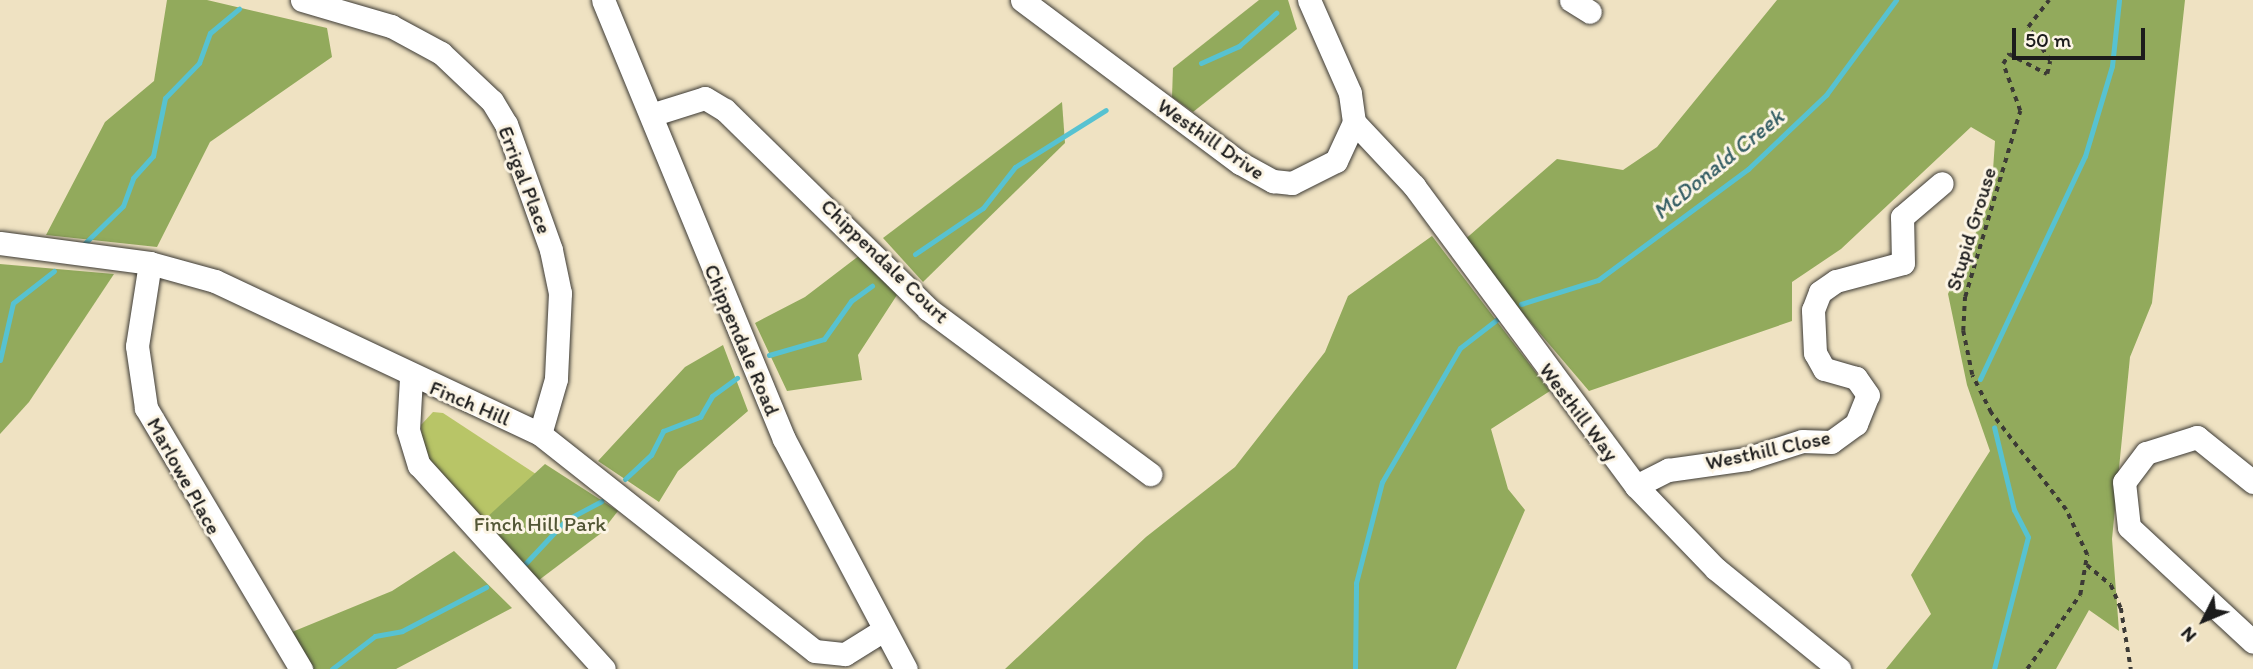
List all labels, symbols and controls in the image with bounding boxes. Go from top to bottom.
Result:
scale bar [2015,14,2148,58]
text: 50 m [2025,27,2071,52]
street label: Westhill Drive [1153,93,1269,185]
water label: McDonald Creek [1647,103,1789,225]
street label: Errigal Place [493,123,557,237]
street label: Stupid Grouse [1940,164,2002,294]
street label: Chippendale Court [816,194,954,328]
street label: Chippendale Road [699,261,785,419]
street label: Westhill Way [1534,358,1624,466]
street label: Finch Hill [426,375,514,431]
street label: Marlowe Place [141,413,227,539]
street label: Westhill Close [1703,424,1833,476]
park label: Finch Hill Park [474,511,606,537]
north arrow [2169,585,2239,655]
text: N [2175,622,2201,647]

